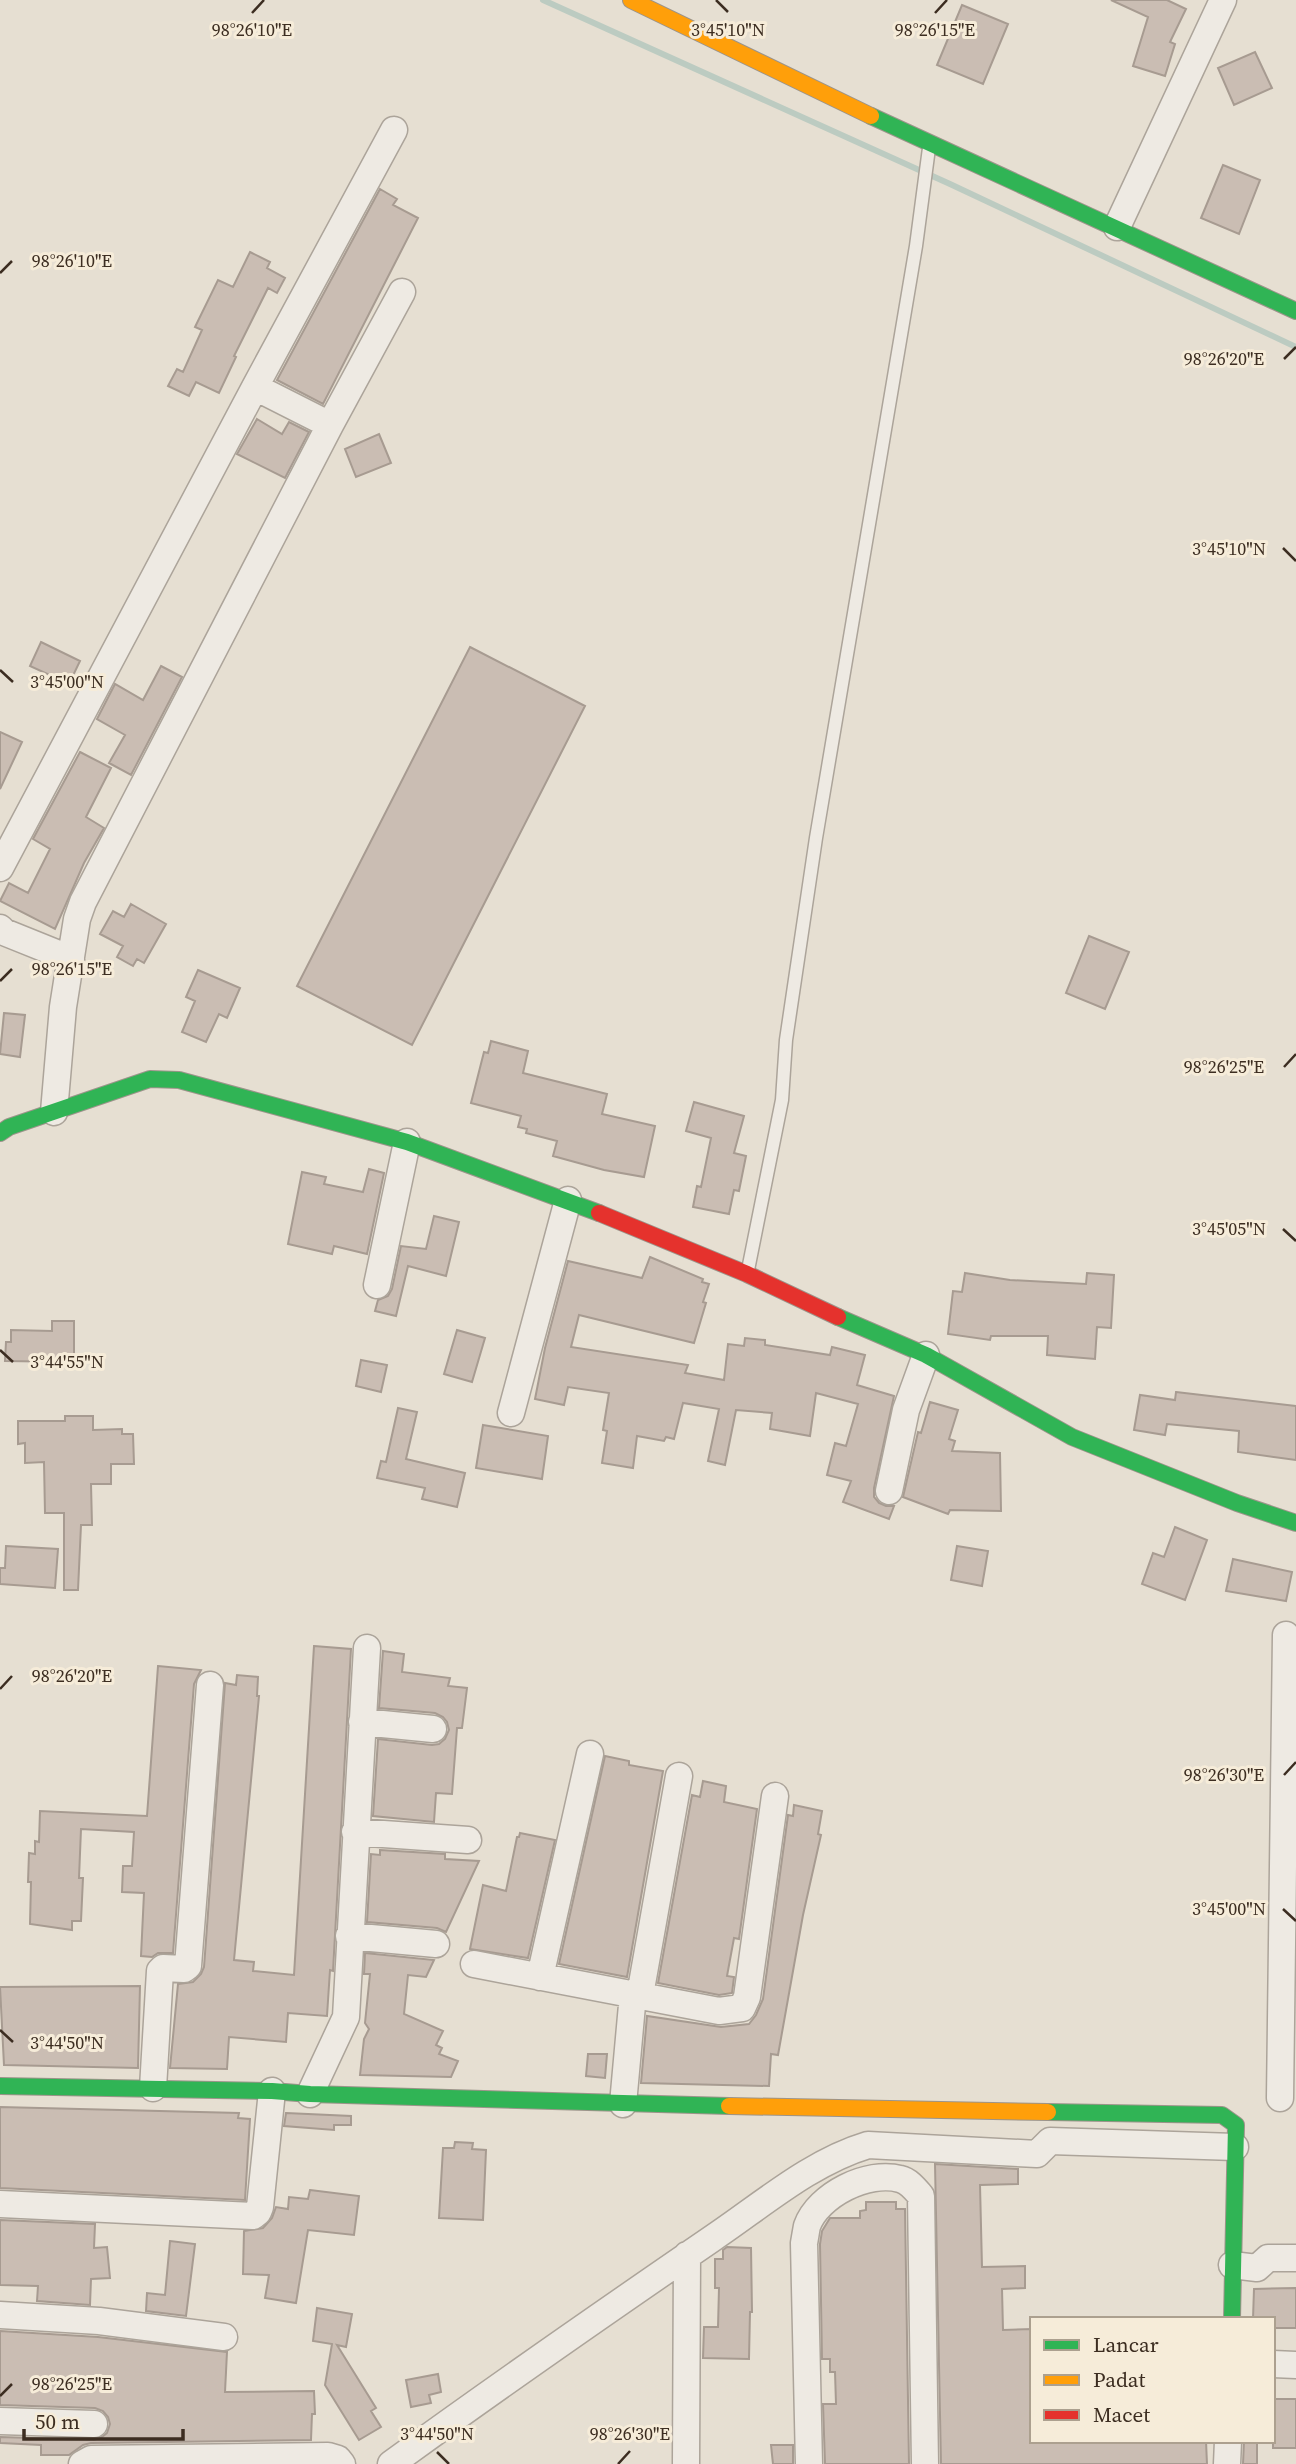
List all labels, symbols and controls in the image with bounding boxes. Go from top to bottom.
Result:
text: 98°26'10"E [212,17,292,42]
text: 3°45'10"N [691,17,765,42]
text: 98°26'15"E [895,17,975,42]
text: 98°26'10"E [32,248,112,273]
text: 98°26'20"E [1184,346,1264,371]
text: 3°45'10"N [1192,536,1266,561]
text: 3°45'00"N [30,669,104,694]
text: 98°26'15"E [32,956,112,981]
text: 98°26'25"E [1184,1054,1264,1079]
text: 3°45'05"N [1192,1216,1266,1241]
text: 3°44'55"N [30,1349,104,1374]
text: 98°26'20"E [32,1663,112,1688]
text: 98°26'30"E [1184,1762,1264,1787]
text: 3°45'00"N [1192,1896,1266,1921]
text: 3°44'50"N [30,2030,104,2055]
legend [1030,2317,1275,2443]
text: Lancar [1093,2330,1159,2359]
text: Padat [1093,2365,1145,2394]
text: 98°26'25"E [32,2371,112,2396]
scale bar [24,2398,184,2442]
text: Macet [1093,2400,1150,2429]
text: 50 m [35,2407,80,2436]
text: 3°44'50"N [400,2421,474,2446]
text: 98°26'30"E [590,2421,670,2446]

